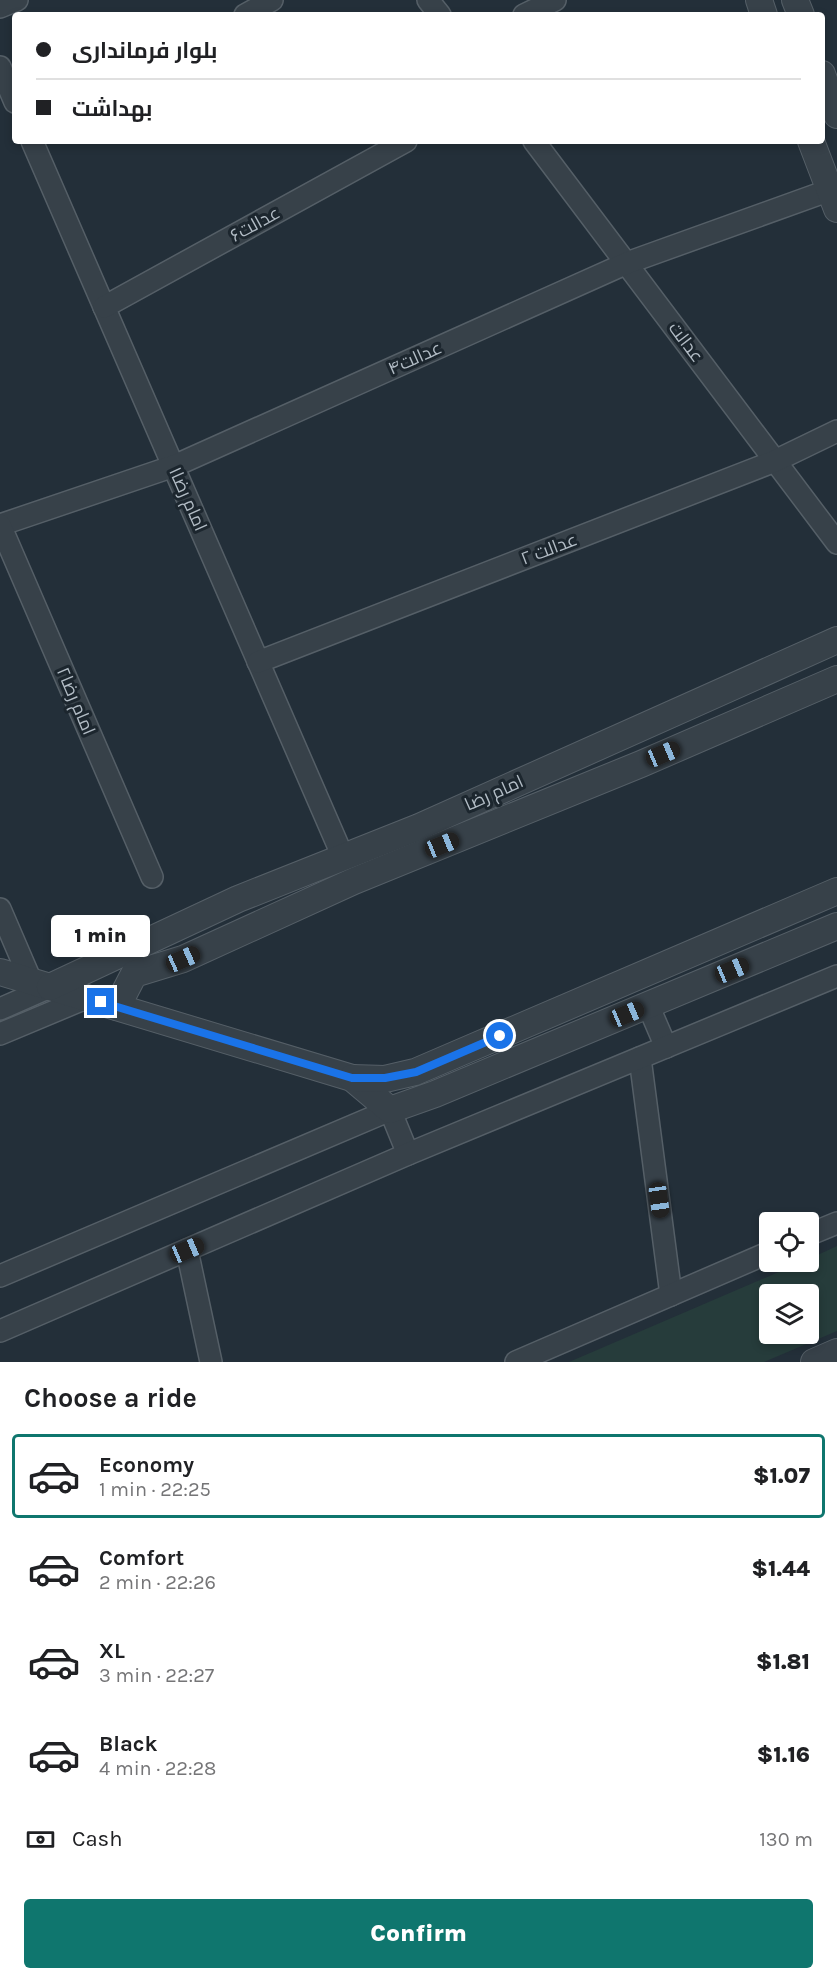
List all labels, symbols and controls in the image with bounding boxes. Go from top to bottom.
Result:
text: بلوار فرمانداری [72,38,217,64]
text: بهداشت [72,96,152,122]
street label: عدالت۶ [226,201,284,247]
street label: عدالت [664,317,708,367]
street label: عدالت۴ [385,336,445,380]
street label: امام رضا۱ [163,464,212,535]
street label: عدالت ۲ [518,528,580,570]
street label: امام رضا۲ [51,664,100,739]
car [643,739,683,769]
street label: امام رضا [461,770,527,817]
car [422,830,462,860]
callout: 1 min [51,915,150,957]
text: 1 min [74,924,127,947]
car [163,943,203,975]
car [712,955,752,985]
route end [87,988,114,1015]
car [607,999,647,1029]
route start [486,1022,513,1049]
car [648,1181,670,1219]
map controls [759,1212,819,1344]
button: locate [759,1212,819,1272]
car [167,1235,207,1265]
button: layers [759,1284,819,1344]
text: Choose a ride [24,1382,197,1414]
icon: car [27,1449,81,1503]
text: Economy [99,1452,194,1478]
text: $1.07 [753,1463,810,1489]
text: 1 min · 22:25 [99,1478,211,1501]
icon: car [27,1542,81,1596]
text: Comfort [99,1545,184,1571]
text: $1.44 [752,1556,810,1582]
text: 2 min · 22:26 [99,1571,216,1594]
icon: car [27,1635,81,1689]
text: XL [99,1638,125,1664]
text: $1.81 [756,1649,810,1675]
text: 3 min · 22:27 [99,1664,214,1687]
icon: car [27,1728,81,1782]
text: Black [99,1731,158,1757]
text: $1.16 [757,1742,810,1768]
text: 4 min · 22:28 [99,1757,216,1780]
icon: cash [24,1823,57,1856]
text: Cash [72,1826,122,1852]
text: 130 m [759,1828,813,1851]
button: Confirm [24,1899,813,1968]

